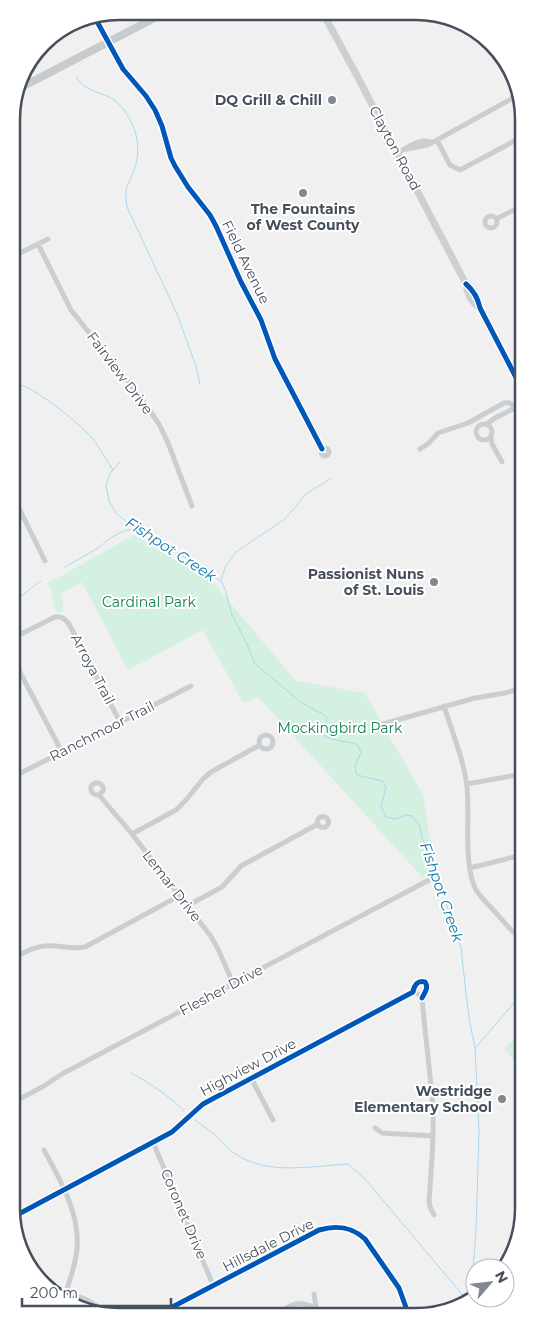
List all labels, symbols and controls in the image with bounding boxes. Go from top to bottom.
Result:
place label: DQ Grill & Chill [215,91,322,109]
marker: DQ Grill & Chill [326,94,338,106]
street label: Clayton Road [365,103,425,193]
marker: The Fountains of West County [297,187,309,199]
place label: The Fountains of West County [247,200,360,234]
street label: Field Avenue [218,217,274,307]
street label: Fairview Drive [83,328,157,418]
water label: Fishpot Creek [122,513,221,586]
place label: Passionist Nuns of St. Louis [308,565,425,599]
marker: Passionist Nuns of St. Louis [428,576,440,588]
park label: Cardinal Park [102,593,197,611]
street label: Arroya Trail [67,631,119,707]
street label: Ranchmoor Trail [47,697,157,765]
park label: Mockingbird Park [278,719,403,737]
water label: Fishpot Creek [416,840,468,945]
street label: Lemar Drive [139,847,205,925]
street label: Flesher Drive [176,961,266,1019]
street label: Highview Drive [197,1034,299,1100]
place label: Westridge Elementary School [354,1082,492,1116]
marker: Westridge Elementary School [496,1093,508,1105]
street label: Coronet Drive [157,1166,211,1262]
street label: Hillsdale Drive [219,1214,317,1276]
north arrow [465,1258,515,1308]
text: N [491,1268,512,1286]
scale bar [22,1276,171,1308]
text: 200 m [30,1283,78,1302]

